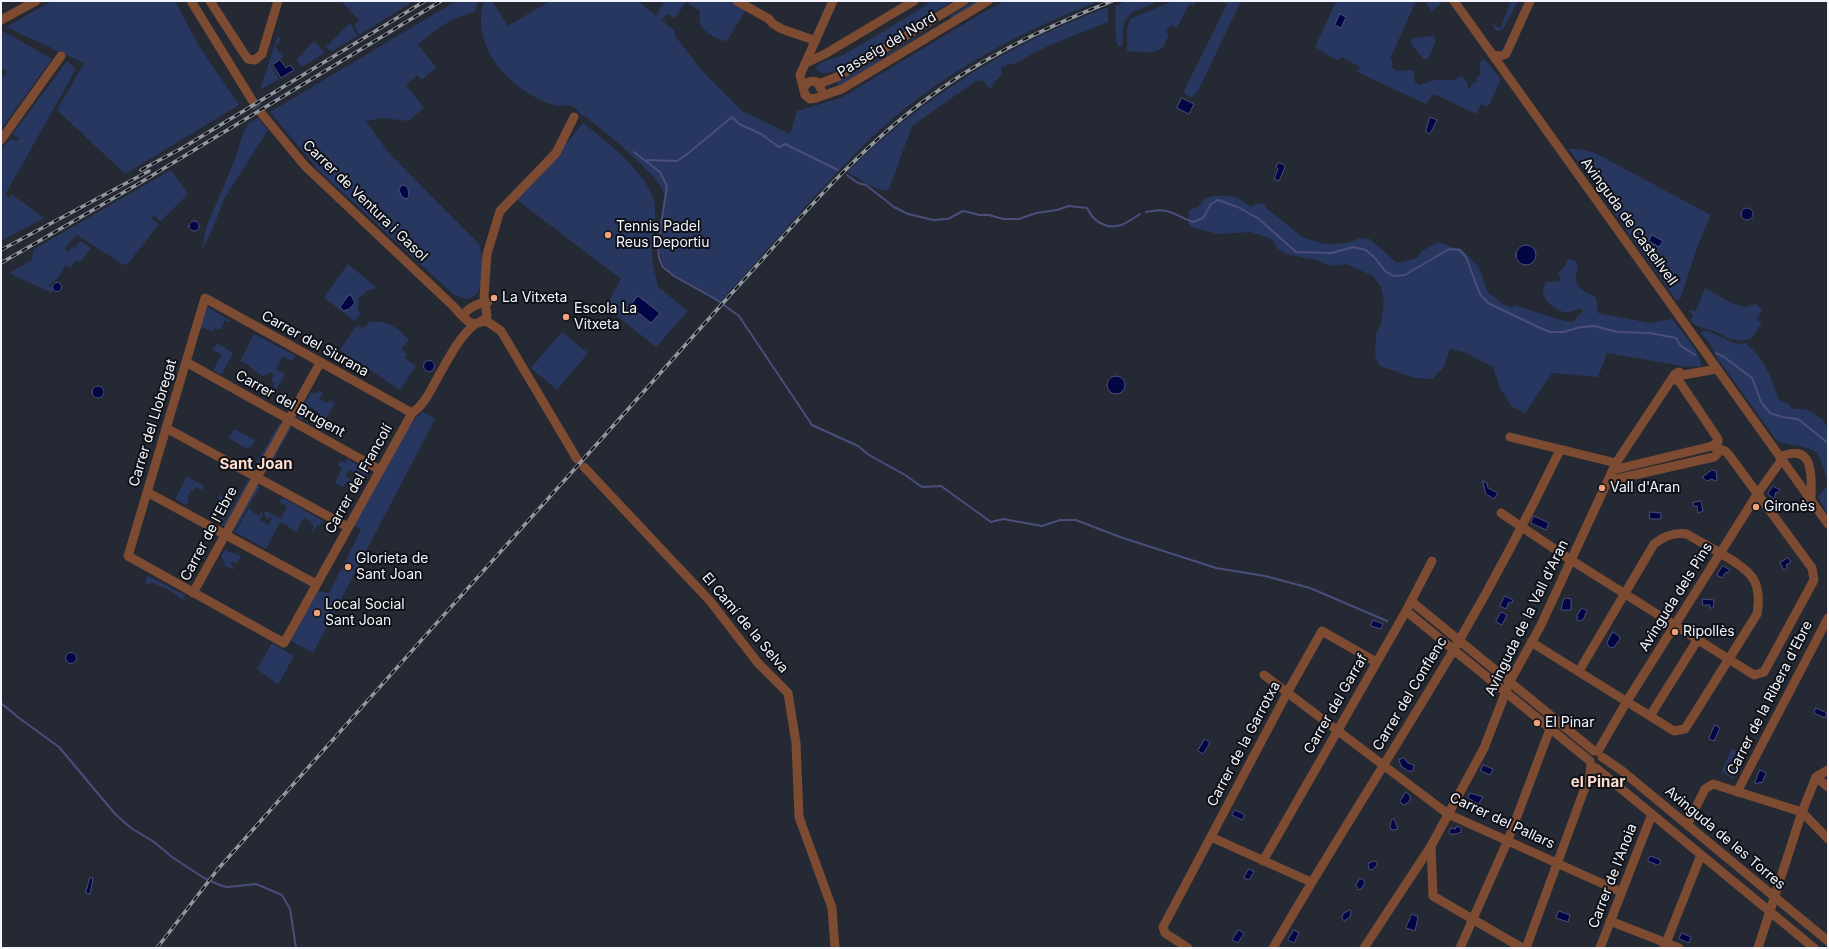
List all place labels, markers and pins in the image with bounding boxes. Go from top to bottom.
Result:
place label: Tennis Padel Reus Deportiu [616,219,710,252]
marker: Tennis Padel Reus Deportiu [603,230,613,240]
place label: La Vitxeta [502,290,567,306]
marker: La Vitxeta [489,293,499,303]
place label: Escola La Vitxeta [574,301,637,334]
marker: Escola La Vitxeta [561,312,571,322]
place label: Vall d'Aran [1610,480,1680,496]
marker: Vall d'Aran [1597,483,1607,493]
place label: Gironès [1764,499,1815,515]
marker: Gironès [1751,502,1761,512]
place label: Glorieta de Sant Joan [356,551,428,584]
marker: Glorieta de Sant Joan [343,562,353,572]
place label: Local Social Sant Joan [325,597,405,630]
marker: Local Social Sant Joan [312,608,322,618]
place label: Ripollès [1683,624,1735,640]
marker: Ripollès [1670,627,1680,637]
place label: El Pinar [1545,715,1594,731]
marker: El Pinar [1532,718,1542,728]

